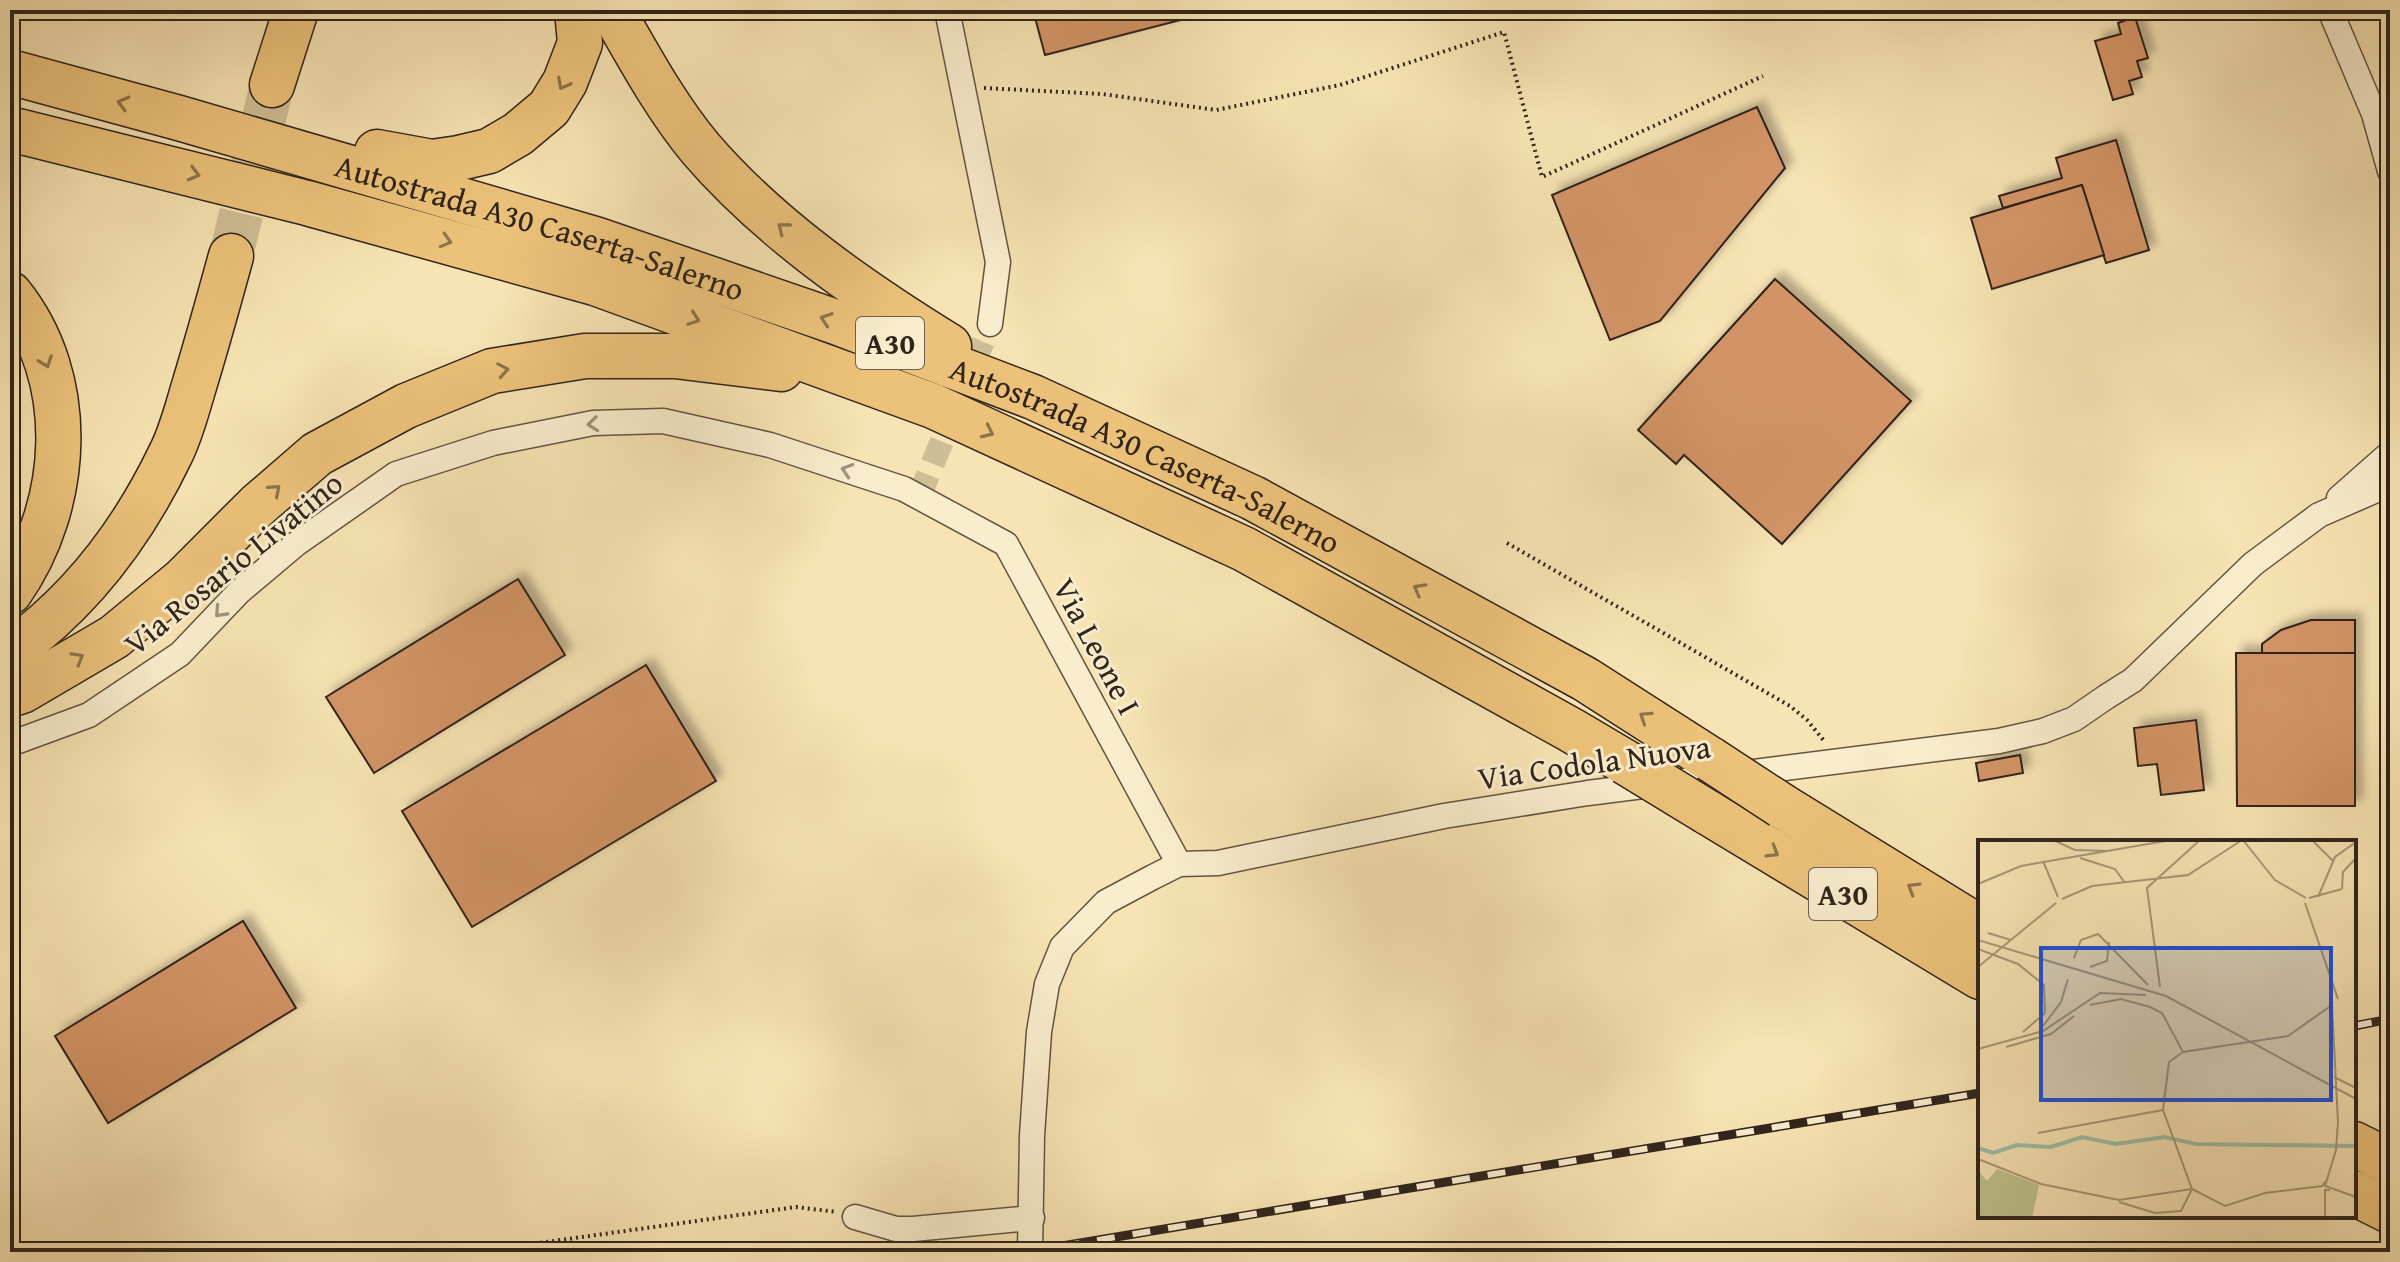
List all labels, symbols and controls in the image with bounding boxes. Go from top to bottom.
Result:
one-way arrow [557,76,572,91]
one-way arrow [116,95,130,112]
street label: Autostrada A30 Caserta-Salerno [330,141,751,312]
one-way arrow [187,165,201,182]
one-way arrow [778,223,792,238]
one-way arrow [438,232,452,248]
one-way arrow [686,309,700,325]
one-way arrow [820,313,834,329]
road number: A30 [856,317,924,369]
street label: Autostrada A30 Caserta-Salerno [943,344,1349,565]
one-way arrow [36,354,53,368]
one-way arrow [496,362,510,379]
one-way arrow [586,416,599,433]
one-way arrow [980,422,995,438]
street label: Via Rosario Livatino [113,460,353,666]
one-way arrow [840,464,854,480]
one-way arrow [266,485,281,500]
street label: Via Leone I [1041,569,1153,723]
one-way arrow [1413,583,1427,598]
one-way arrow [215,603,230,617]
one-way arrow [69,652,84,668]
one-way arrow [1639,712,1653,727]
street label: Via Codola Nuova [1475,722,1713,802]
inset map [1978,840,2356,1218]
one-way arrow [1764,842,1779,858]
road number: A30 [1809,868,1877,920]
one-way arrow [1907,882,1922,898]

